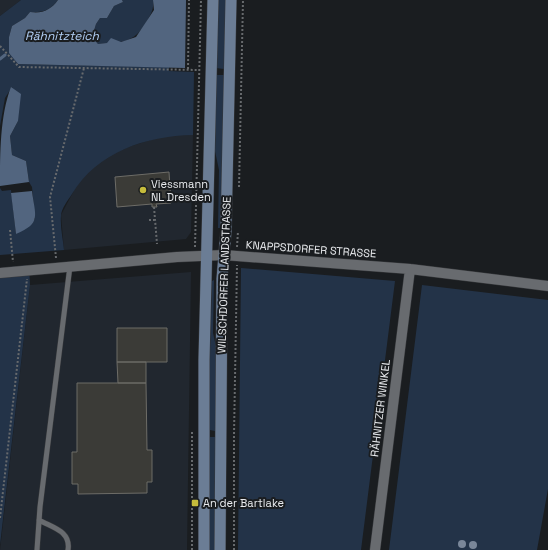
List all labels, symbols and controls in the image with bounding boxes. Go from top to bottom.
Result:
water label: Rähnitzteich [25,28,100,44]
place label: Viessmann NL Dresden [151,177,211,204]
marker: Viessmann NL Dresden [138,185,148,195]
street label: WILSCHDORFER LANDSTRASSE [214,196,234,354]
street label: KNAPPSDORFER STRASSE [245,237,377,261]
street label: RÄHNITZER WINKEL [367,358,393,458]
place label: An der Bartlake [203,496,284,510]
marker: An der Bartlake [190,498,200,508]

